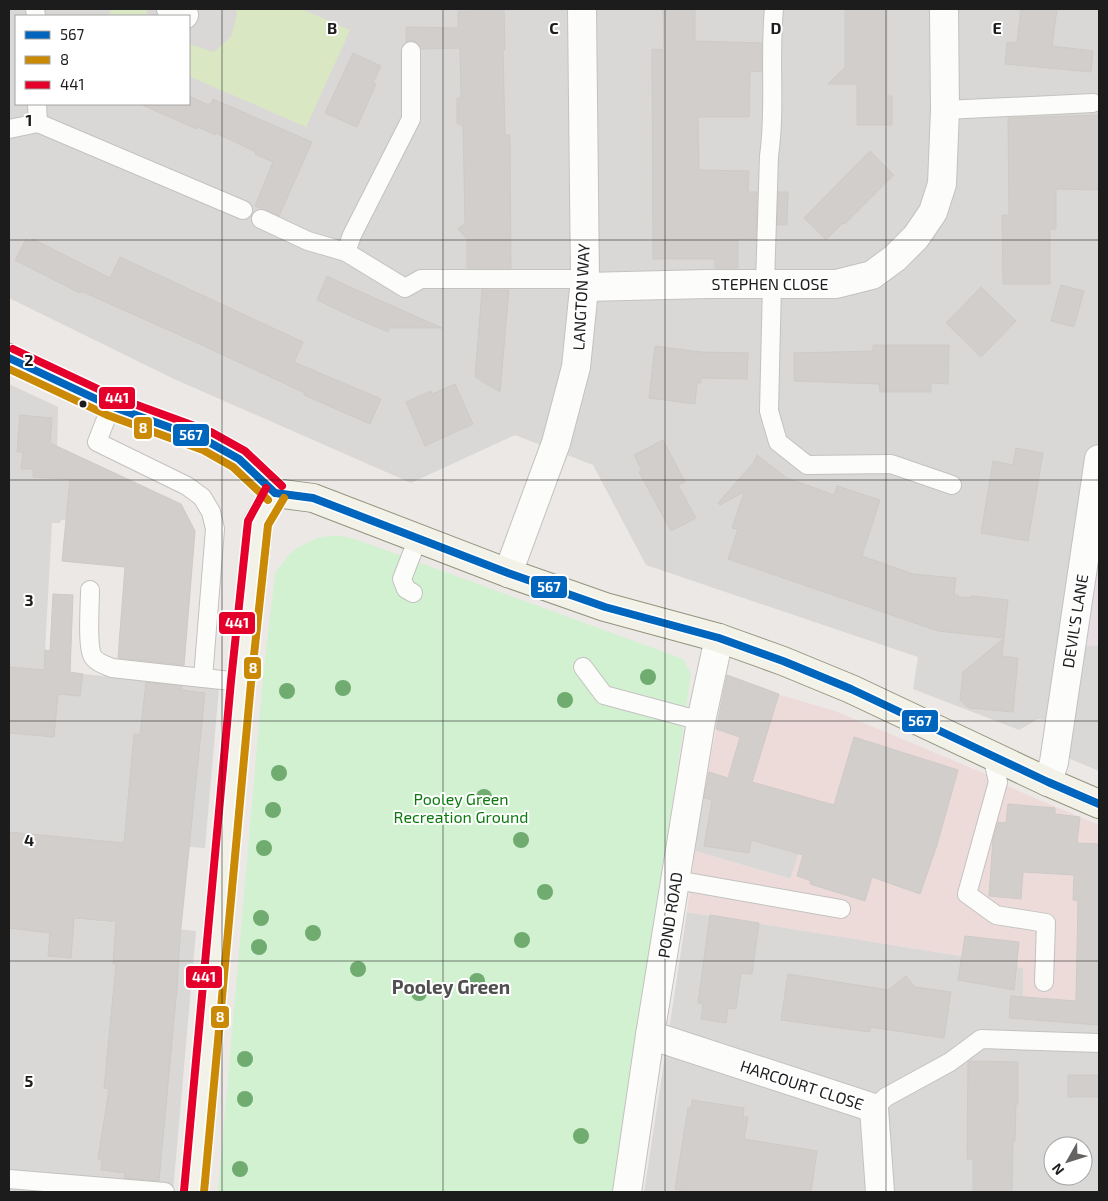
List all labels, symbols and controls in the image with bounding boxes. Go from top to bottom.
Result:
legend [15,15,190,105]
text: B [327,18,337,37]
text: C [549,18,559,37]
text: D [771,18,782,37]
text: E [992,18,1002,37]
text: 567 [60,25,85,43]
text: 8 [60,50,69,68]
text: 441 [60,75,84,93]
text: 1 [26,110,32,129]
street label: LANGTON WAY [568,243,593,351]
street label: STEPHEN CLOSE [712,274,828,293]
text: 2 [24,350,34,369]
line badge: 441 [98,386,136,410]
text: 441 [105,389,129,406]
unlabelled marker [78,399,88,409]
line badge: 8 [133,416,153,440]
text: 8 [139,419,147,436]
line badge: 567 [172,423,210,447]
text: 567 [179,426,203,443]
street label: DEVIL'S LANE [1058,573,1091,669]
line badge: 567 [530,575,568,599]
text: 567 [537,578,561,595]
text: 3 [24,590,34,609]
line badge: 441 [218,611,256,635]
text: 441 [225,614,249,631]
line badge: 8 [243,656,262,680]
text: 8 [249,659,257,676]
line badge: 567 [901,709,939,733]
text: 567 [908,712,932,729]
park label: Pooley Green Recreation Ground [394,789,528,826]
text: 4 [24,830,34,849]
street label: POND ROAD [653,871,686,959]
line badge: 441 [185,965,223,989]
text: 441 [192,968,216,985]
district label: Pooley Green [392,975,510,999]
line badge: 8 [210,1005,230,1029]
text: 8 [216,1008,224,1025]
street label: HARCOURT CLOSE [738,1056,866,1113]
text: 5 [25,1071,34,1090]
north arrow [1043,1136,1093,1186]
text: N [1048,1160,1067,1179]

